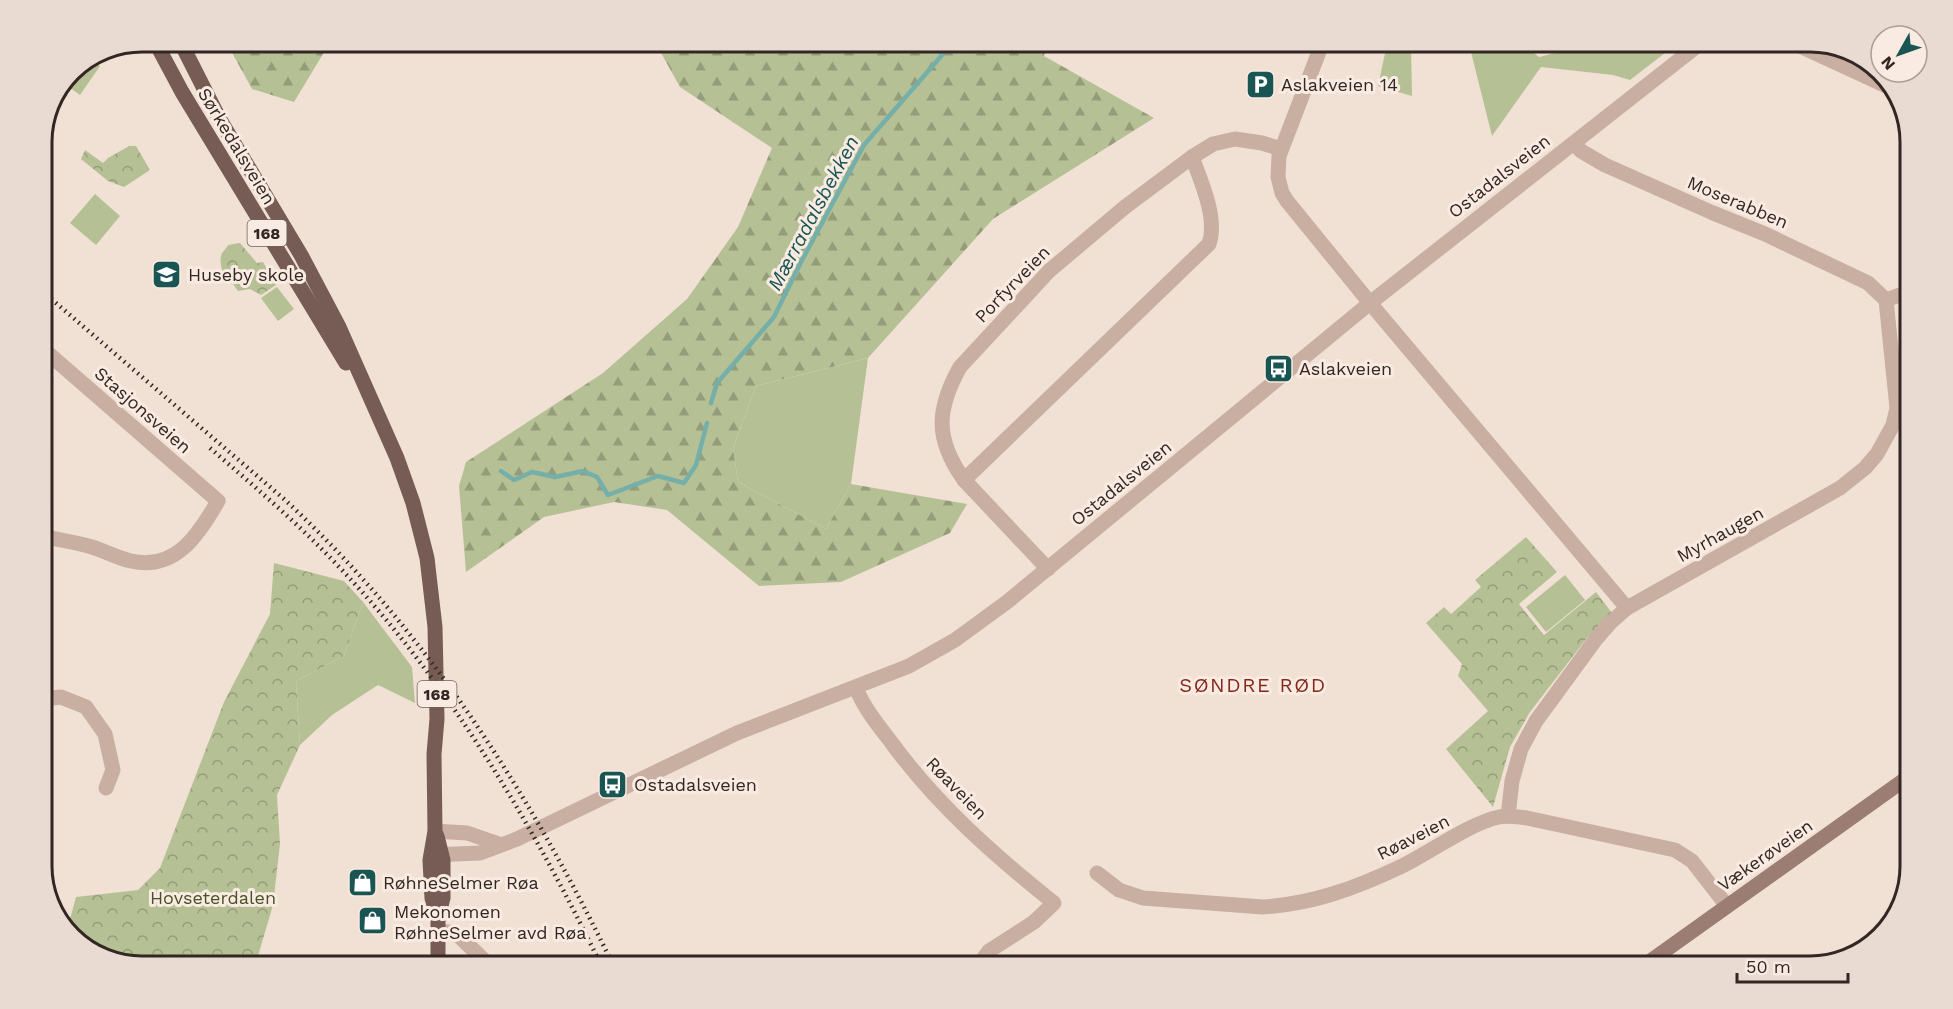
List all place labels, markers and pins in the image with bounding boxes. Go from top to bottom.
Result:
parking icon: Aslakveien 14 [1244,68,1276,100]
place label: Aslakveien 14 [1281,74,1398,95]
school or university icon: Huseby skole [151,258,183,290]
place label: Huseby skole [188,264,304,285]
bus stop icon: Aslakveien [1262,352,1294,384]
place label: Aslakveien [1299,358,1392,379]
bus stop icon: Ostadalsveien [597,768,629,800]
place label: Ostadalsveien [634,774,757,795]
shop icon: RøhneSelmer Røa [346,866,378,898]
place label: RøhneSelmer Røa [383,872,539,893]
place label: Mekonomen RøhneSelmer avd Røa [394,901,586,943]
shop icon: Mekonomen RøhneSelmer avd Røa [357,905,389,937]

